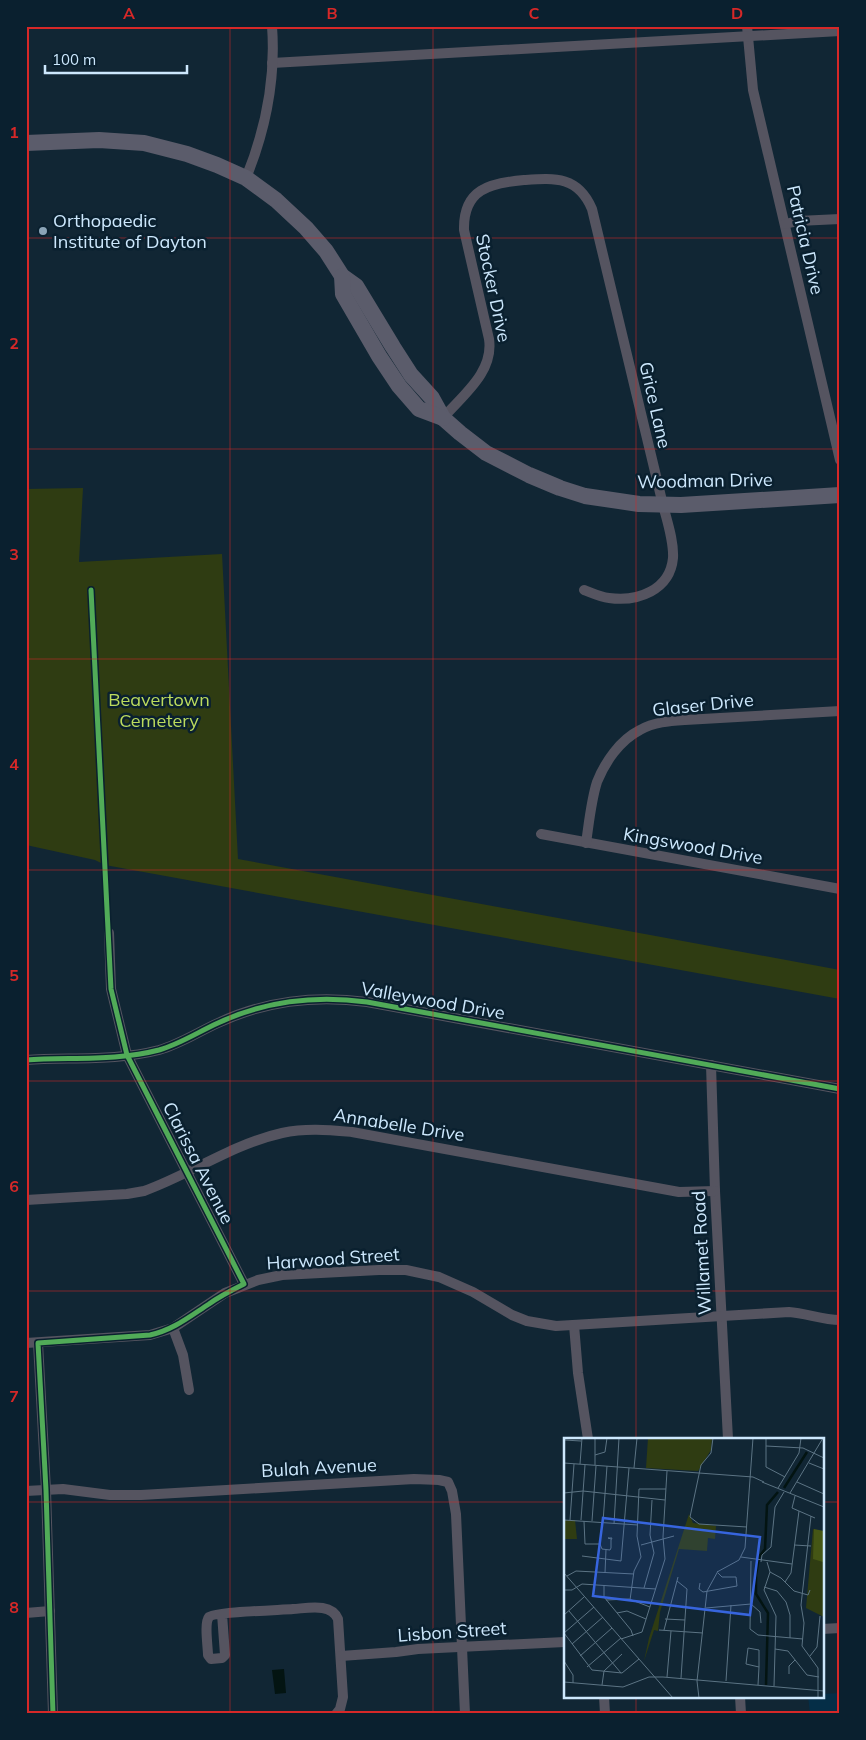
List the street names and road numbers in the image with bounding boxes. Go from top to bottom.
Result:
street label: Patricia Drive [782,183,829,297]
street label: Stocker Drive [471,232,516,344]
street label: Grice Lane [634,359,677,450]
street label: Woodman Drive [637,468,773,493]
street label: Glaser Drive [651,688,755,721]
street label: Kingswood Drive [622,822,764,869]
street label: Valleywood Drive [359,977,507,1024]
street label: Clarissa Avenue [158,1098,239,1228]
street label: Annabelle Drive [332,1103,466,1146]
street label: Willamet Road [687,1190,716,1316]
street label: Harwood Street [266,1242,400,1275]
street label: Bulah Avenue [261,1453,377,1482]
street label: Lisbon Street [397,1616,507,1647]

